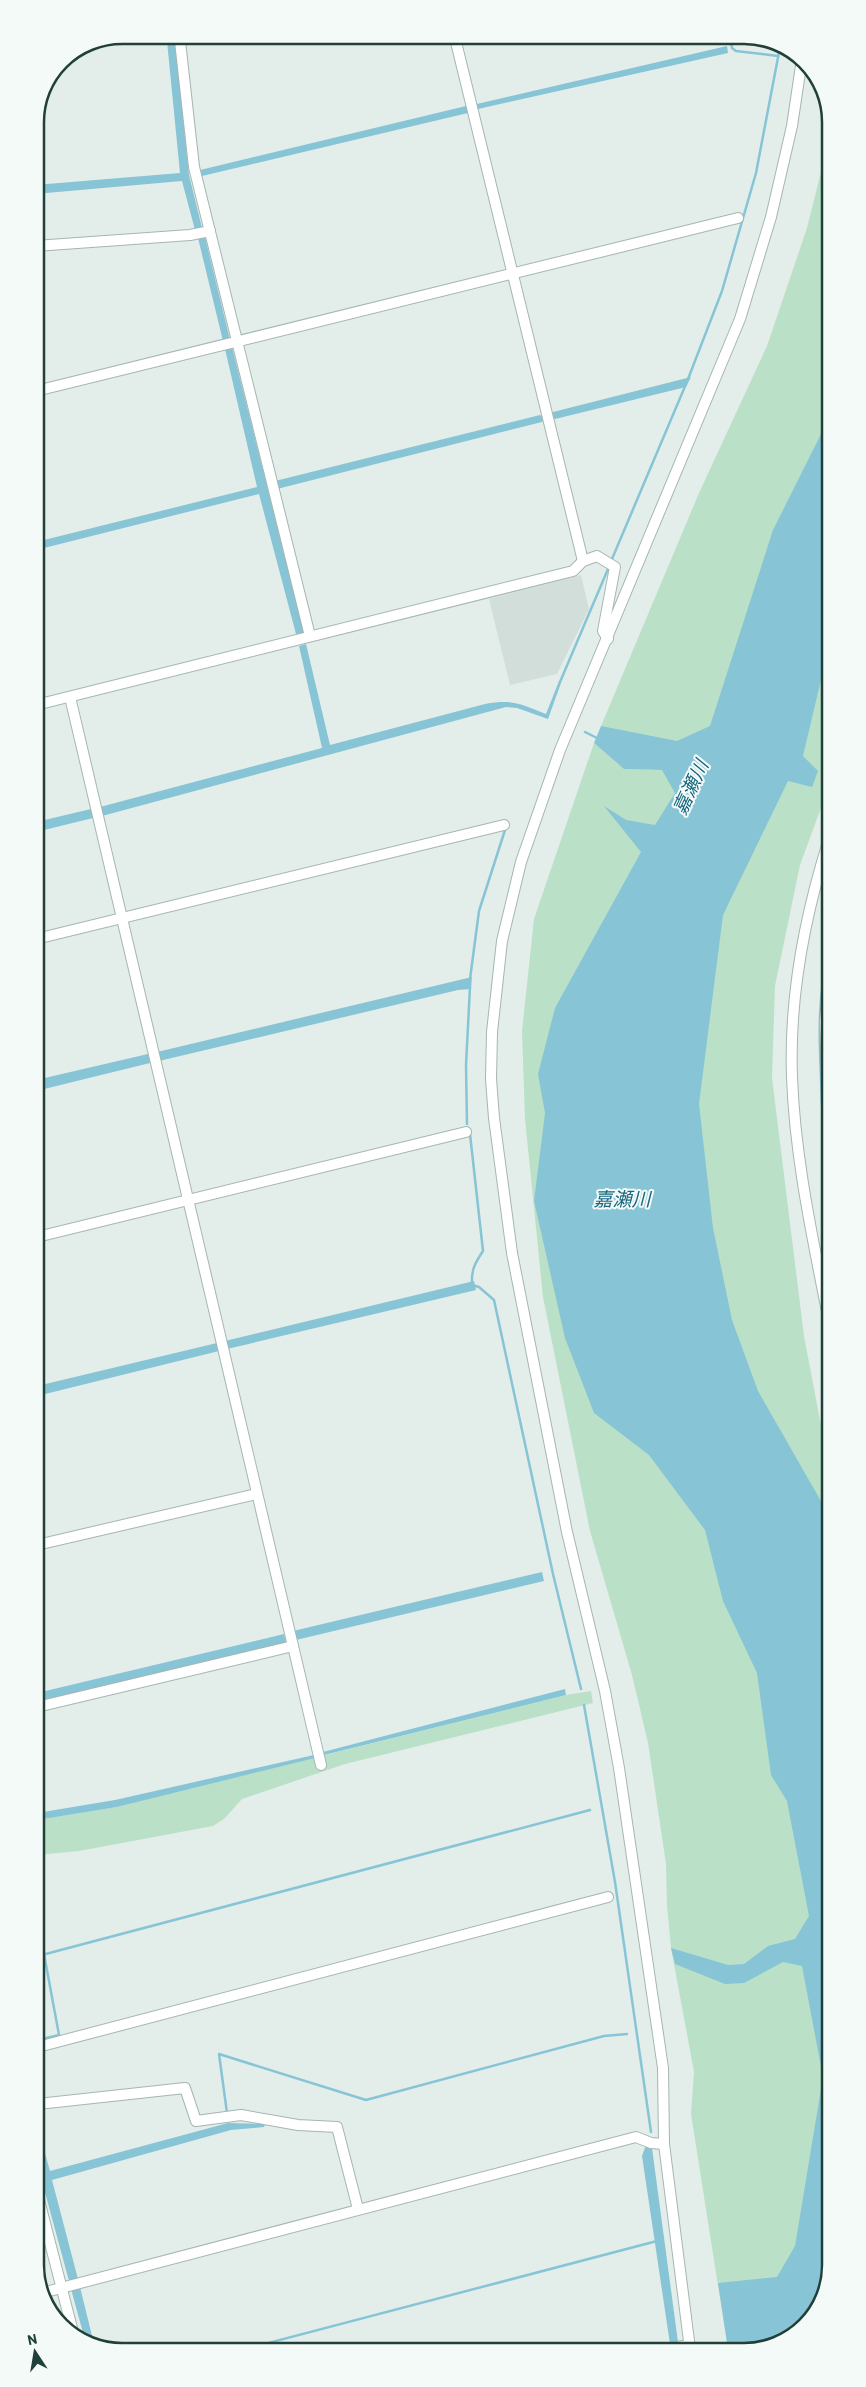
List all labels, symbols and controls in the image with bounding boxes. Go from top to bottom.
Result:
water label: 嘉瀬川 [668,755,713,818]
water label: 嘉瀬川 [593,1187,652,1210]
north arrow [10,2327,60,2377]
text: N [26,2330,39,2348]

